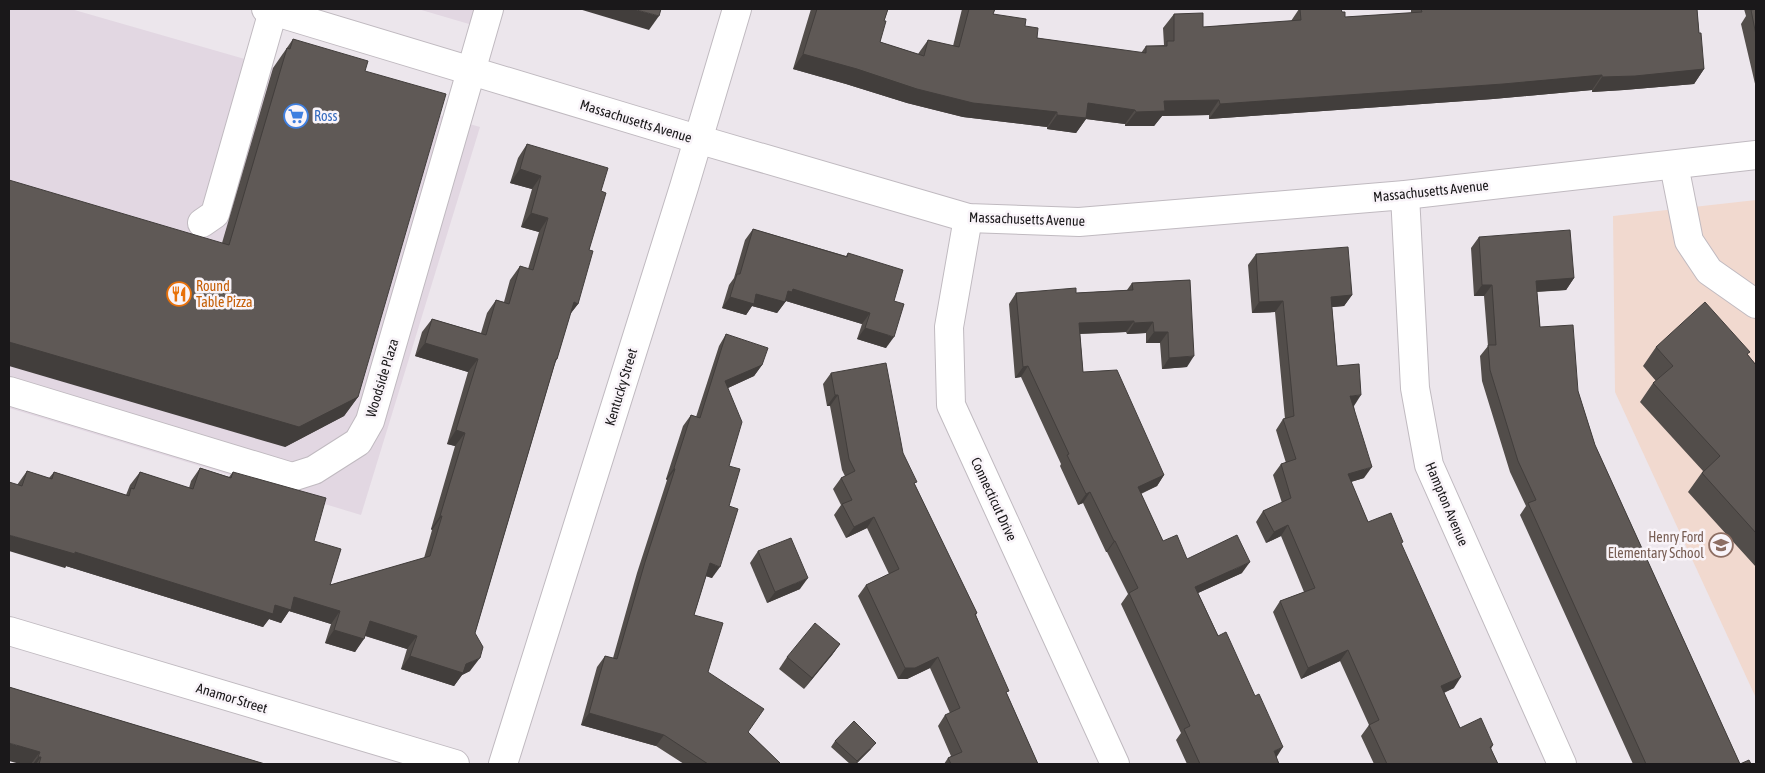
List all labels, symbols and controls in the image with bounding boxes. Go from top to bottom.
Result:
street label: Massachusetts Avenue [578,96,694,146]
supermarket icon: Ross [283,103,309,129]
place label: Ross [314,108,338,124]
street label: Massachusetts Avenue [1372,177,1490,205]
street label: Massachusetts Avenue [969,209,1085,229]
place label: Round Table Pizza [196,278,253,310]
restaurant icon: Round Table Pizza [166,281,192,307]
street label: Woodside Plaza [362,337,402,419]
street label: Kentucky Street [602,346,640,428]
street label: Connecticut Drive [968,455,1020,543]
street label: Hampton Avenue [1422,460,1472,548]
place label: Henry Ford Elementary School [1608,529,1704,561]
school or university icon: Henry Ford Elementary School [1708,532,1734,558]
street label: Anamor Street [194,680,270,716]

